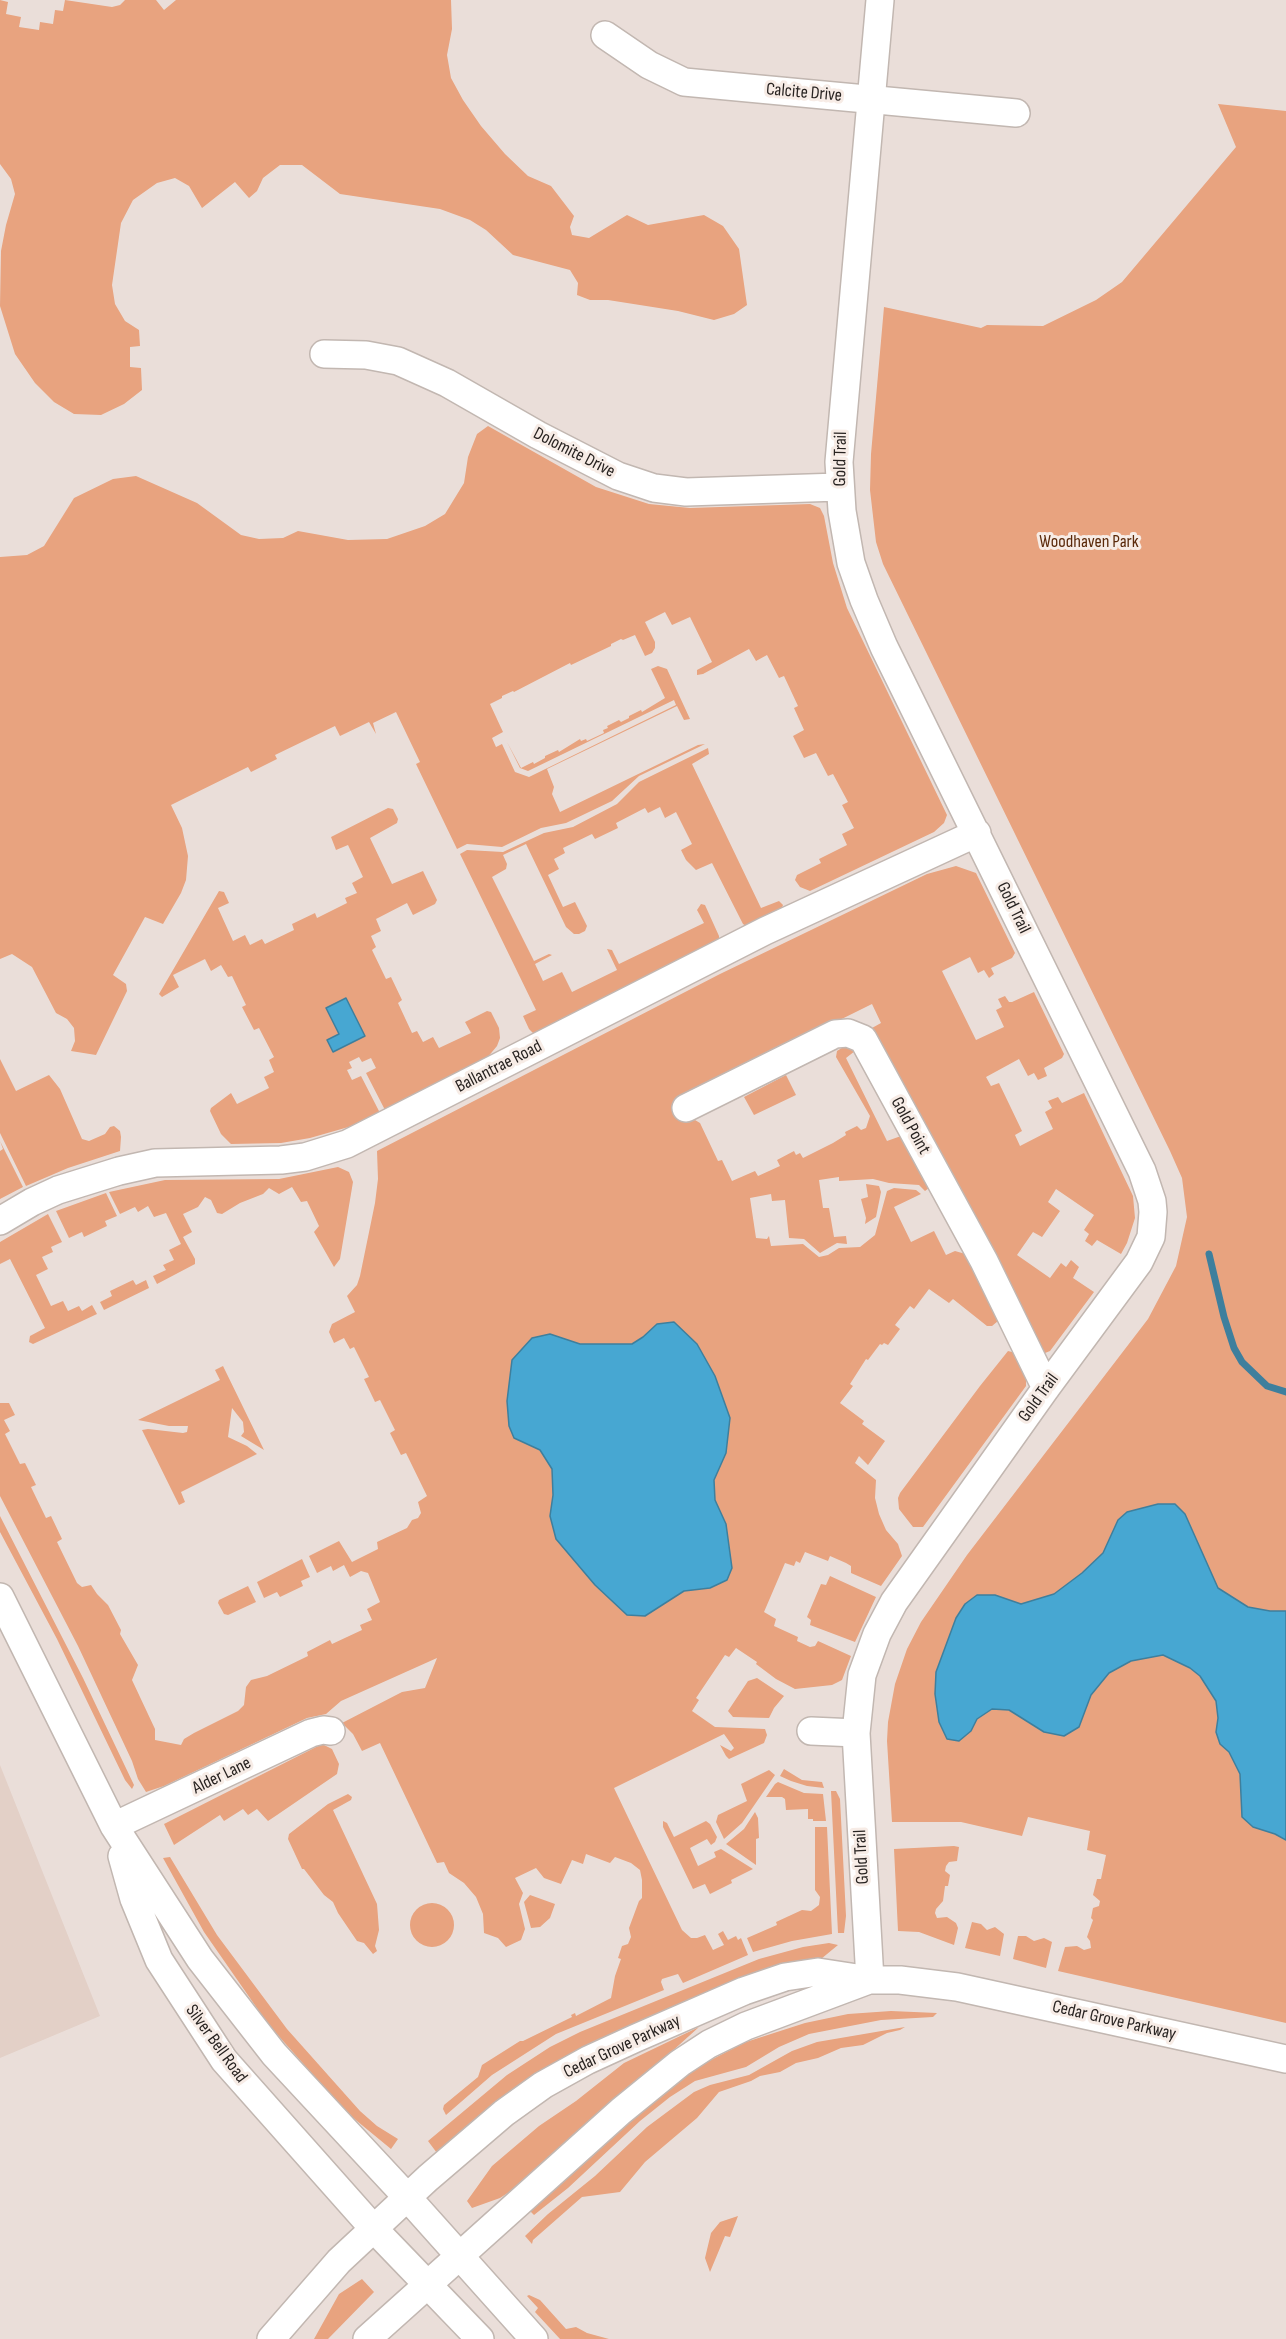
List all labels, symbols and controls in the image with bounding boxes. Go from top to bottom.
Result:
street label: Calcite Drive [765,79,843,107]
street label: Dolomite Drive [529,423,619,483]
street label: Gold Trail [830,431,852,487]
park label: Woodhaven Park [1039,531,1139,553]
street label: Gold Trail [991,879,1035,937]
street label: Ballantrae Road [452,1036,546,1098]
street label: Gold Point [886,1094,934,1158]
street label: Gold Trail [1014,1370,1064,1426]
street label: Alder Lane [189,1753,255,1799]
street label: Gold Trail [850,1829,874,1885]
street label: Cedar Grove Parkway [1050,1996,1178,2046]
street label: Silver Bell Road [180,2001,252,2087]
street label: Cedar Grove Parkway [560,2011,684,2083]

